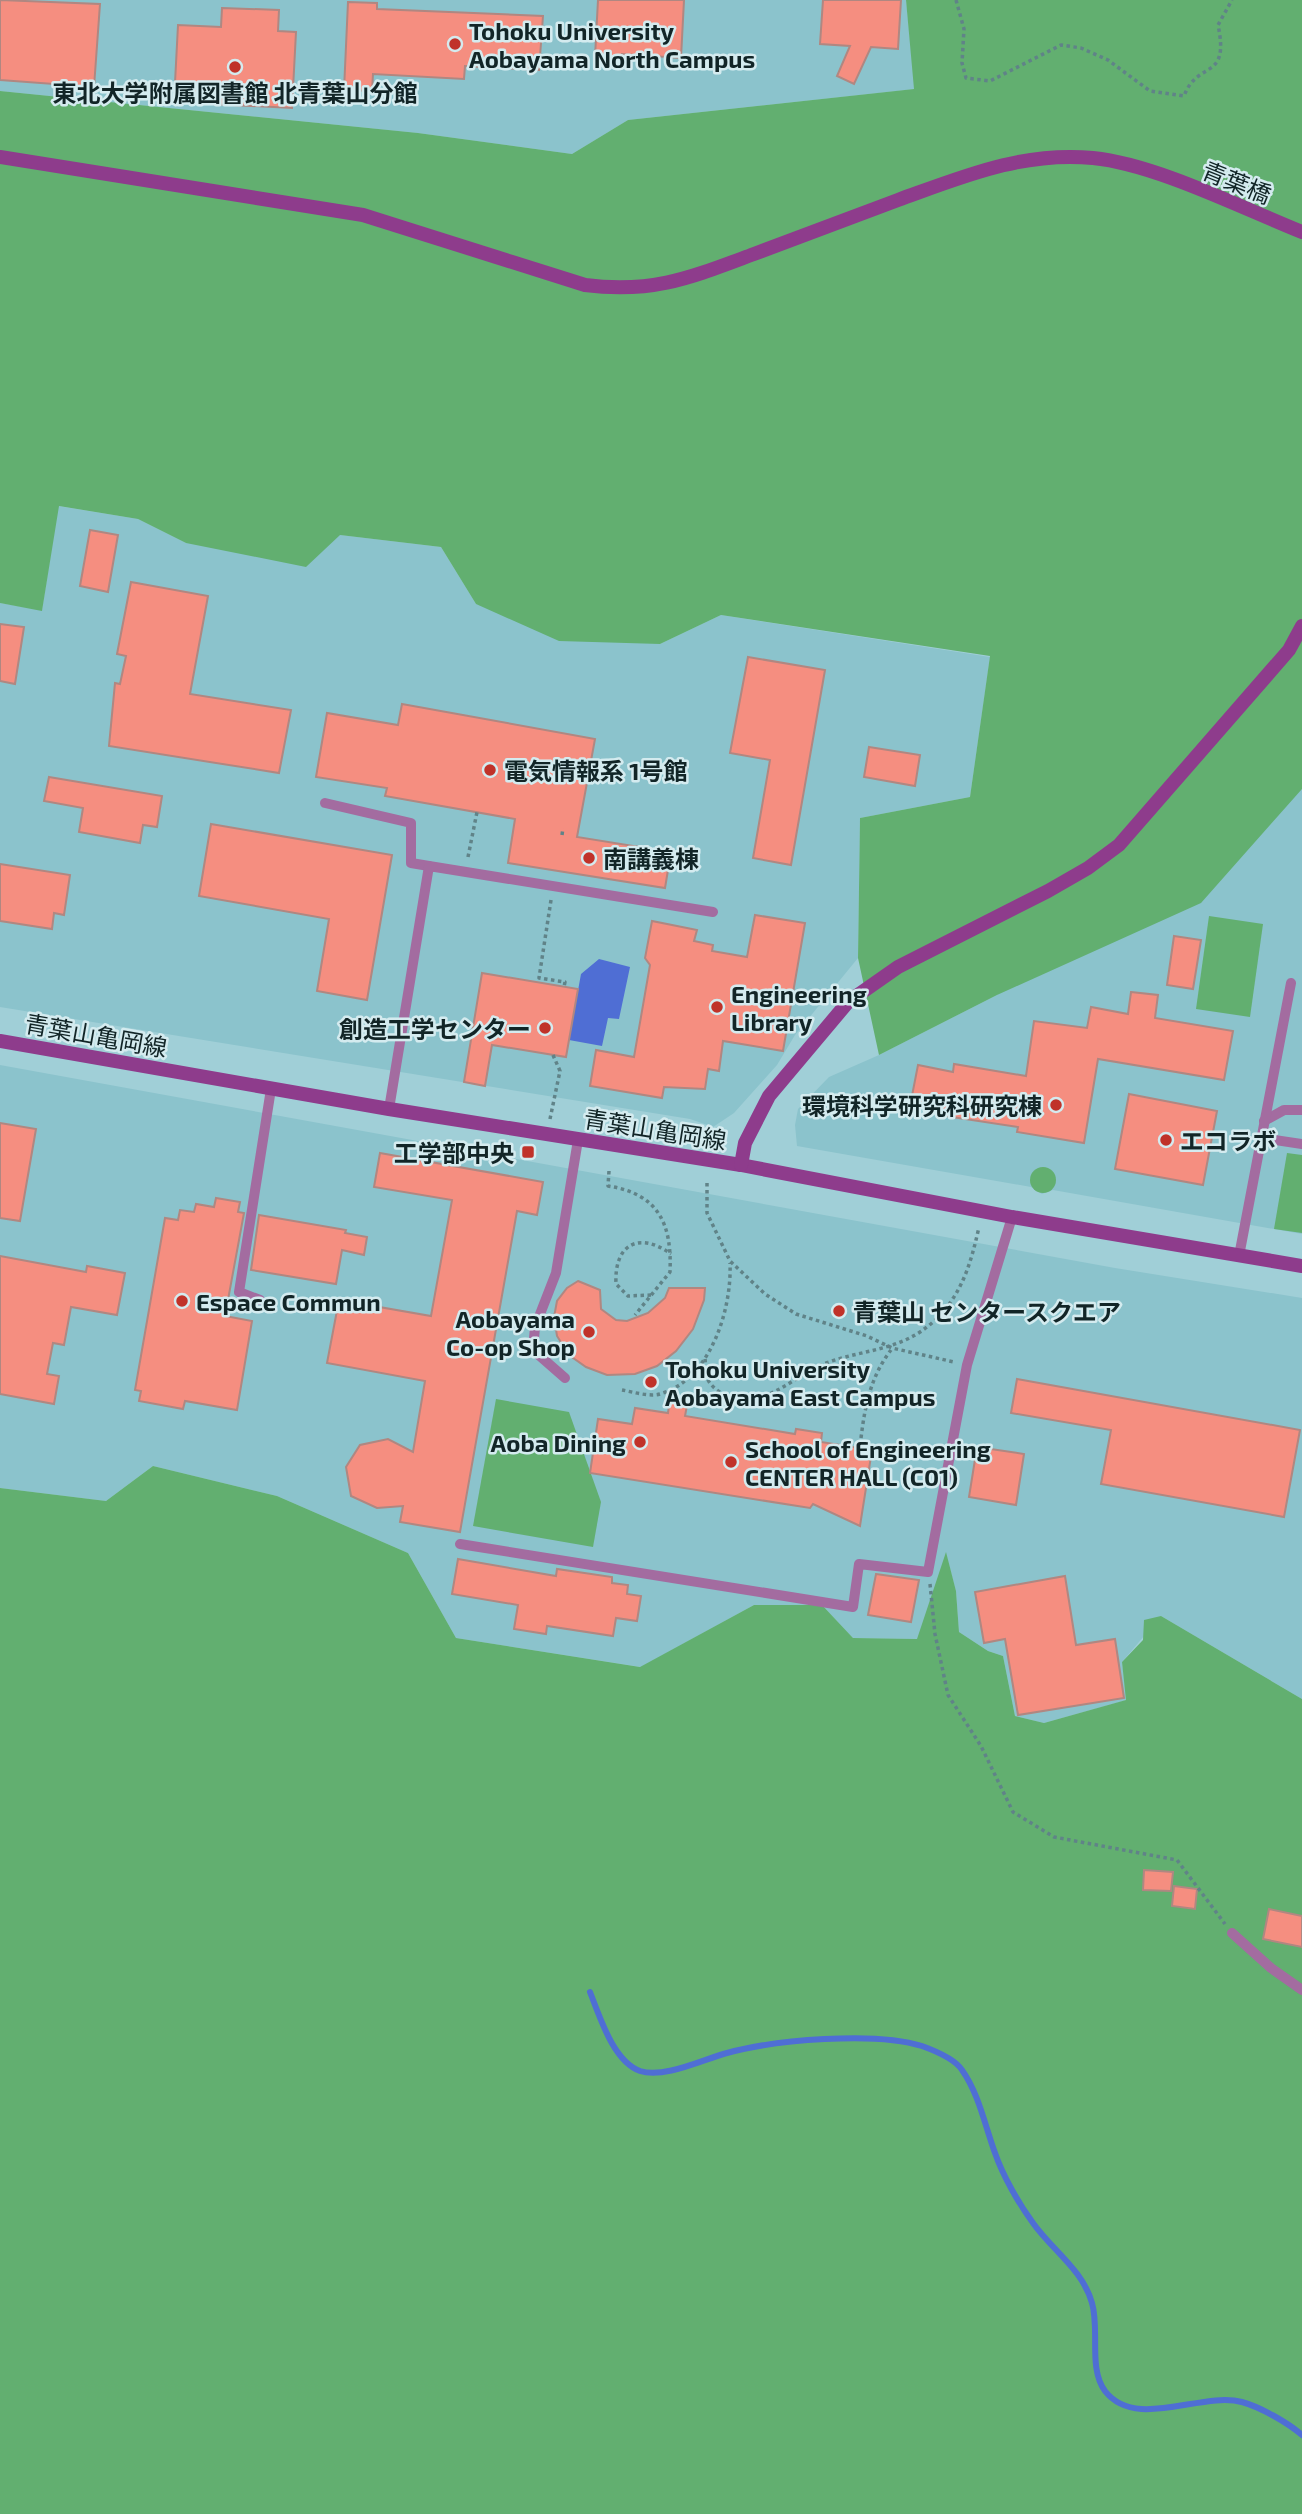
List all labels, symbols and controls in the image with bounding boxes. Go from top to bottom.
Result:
place label: Tohoku University Aobayama North Campus [469,16,755,73]
marker: Tohoku University Aobayama North Campus [447,36,463,52]
marker: 東北大学附属図書館 北青葉山分館 [227,59,243,75]
place label: 東北大学附属図書館 北青葉山分館 [52,78,418,107]
street label: 青葉橋 [1198,155,1276,209]
place label: 電気情報系 1号館 [504,756,688,785]
marker: 電気情報系 1号館 [482,762,498,778]
place label: 南講義棟 [603,844,699,873]
marker: 南講義棟 [581,850,597,866]
place label: Engineering Library [731,979,867,1036]
marker: Engineering Library [709,999,725,1015]
street label: 青葉山亀岡線 [23,1008,169,1062]
place label: 創造工学センター [339,1014,531,1043]
marker: 創造工学センター [537,1020,553,1036]
place label: 環境科学研究科研究棟 [802,1091,1042,1120]
marker: 環境科学研究科研究棟 [1048,1097,1064,1113]
street label: 青葉山亀岡線 [582,1103,728,1155]
place label: エコラボ [1180,1126,1276,1155]
marker: エコラボ [1158,1132,1174,1148]
place label: 工学部中央 [394,1138,514,1167]
marker: 工学部中央 [520,1144,536,1160]
place label: Espace Commun [196,1287,381,1316]
marker: Espace Commun [174,1293,190,1309]
place label: 青葉山 センタースクエア [853,1297,1121,1326]
marker: 青葉山 センタースクエア [831,1303,847,1319]
place label: Aobayama Co-op Shop [446,1304,575,1361]
marker: Aobayama Co-op Shop [581,1324,597,1340]
place label: Tohoku University Aobayama East Campus [665,1354,935,1411]
marker: Tohoku University Aobayama East Campus [643,1374,659,1390]
place label: Aoba Dining [491,1428,626,1457]
marker: Aoba Dining [632,1434,648,1450]
place label: School of Engineering CENTER HALL (C01) [745,1434,991,1491]
marker: School of Engineering CENTER HALL (C01) [723,1454,739,1470]

